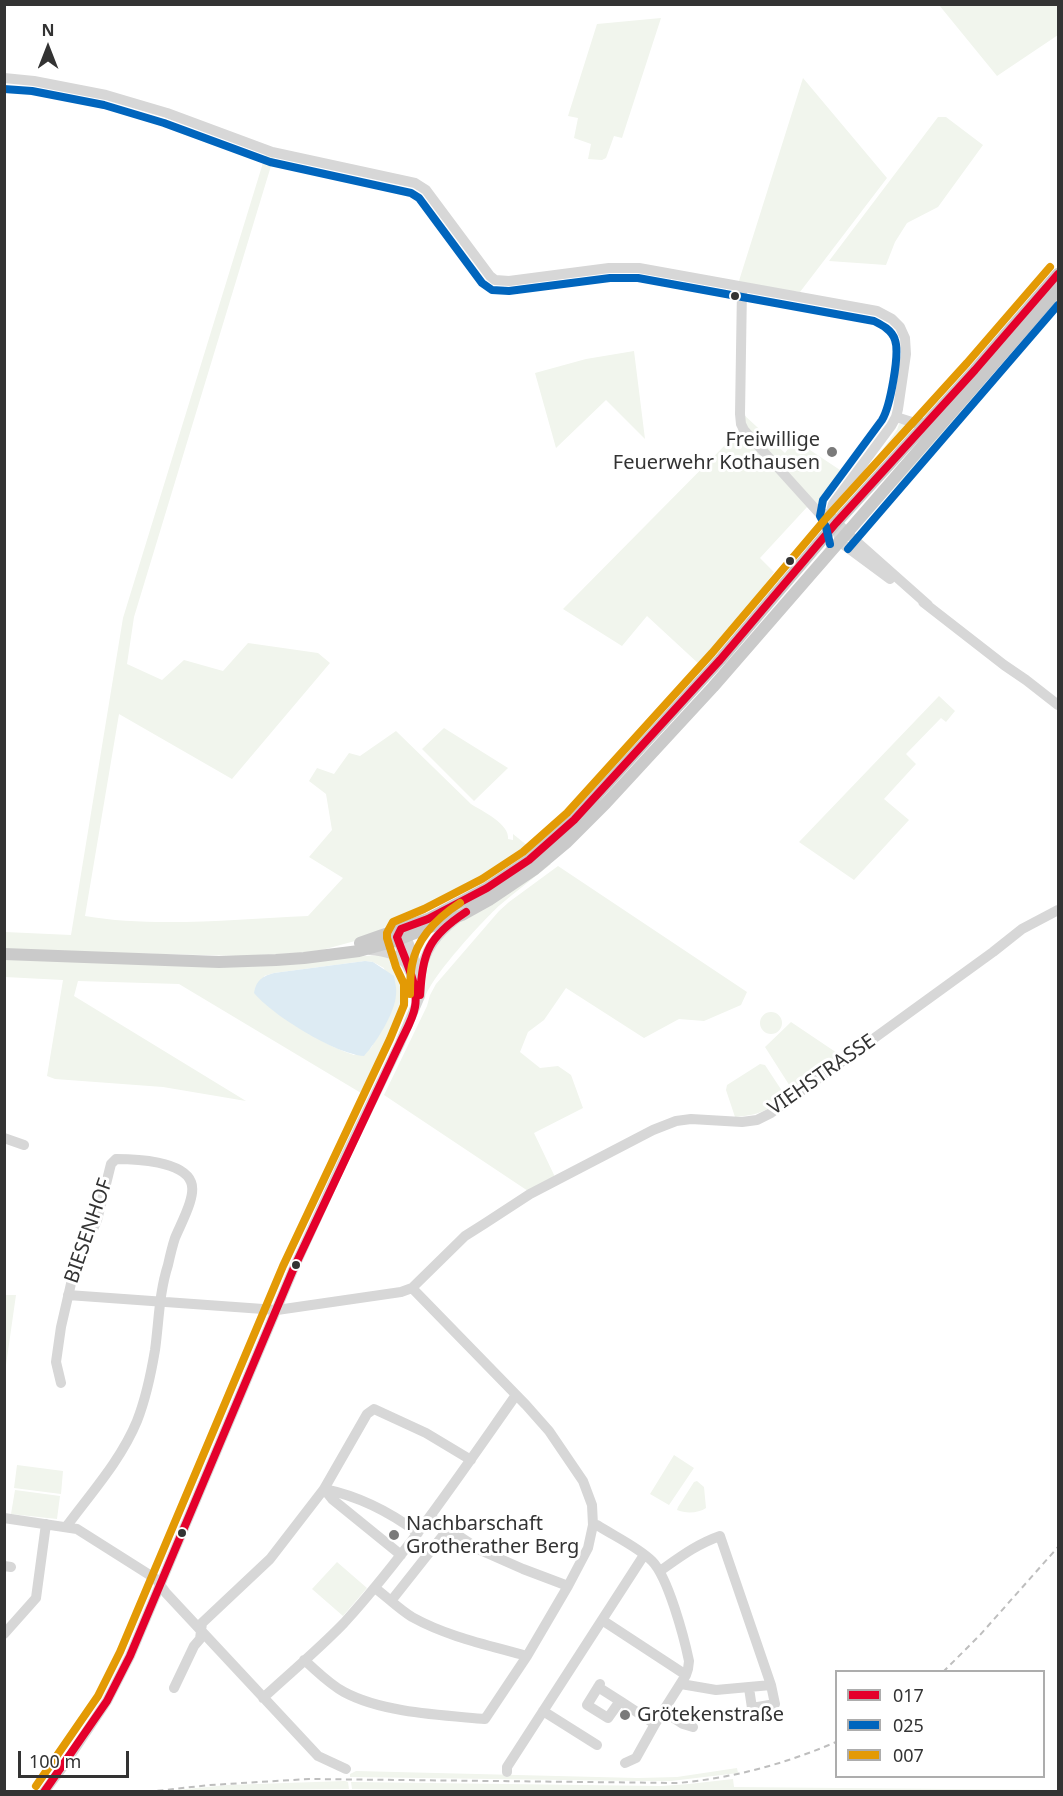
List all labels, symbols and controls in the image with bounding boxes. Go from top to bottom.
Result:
north arrow [18,18,78,78]
text: N [41,19,55,41]
unlabelled marker [729,290,741,302]
place label: Freiwillige Feuerwehr Kothausen [613,428,820,475]
marker: Freiwillige Feuerwehr Kothausen [825,445,839,459]
unlabelled marker [784,555,796,567]
street label: VIEHSTRASSE [764,1029,880,1121]
street label: BIESENHOF [60,1176,118,1286]
unlabelled marker [290,1259,302,1271]
place label: Nachbarschaft Grotherather Berg [406,1512,579,1559]
unlabelled marker [176,1527,188,1539]
marker: Nachbarschaft Grotherather Berg [387,1528,401,1542]
legend [835,1670,1045,1778]
text: 017 [893,1683,924,1707]
place label: Grötekenstraße [637,1703,784,1727]
marker: Grötekenstraße [618,1708,632,1722]
text: 025 [893,1713,924,1737]
scale bar [21,1739,132,1777]
text: 007 [893,1743,924,1767]
text: 100 m [29,1749,81,1773]

